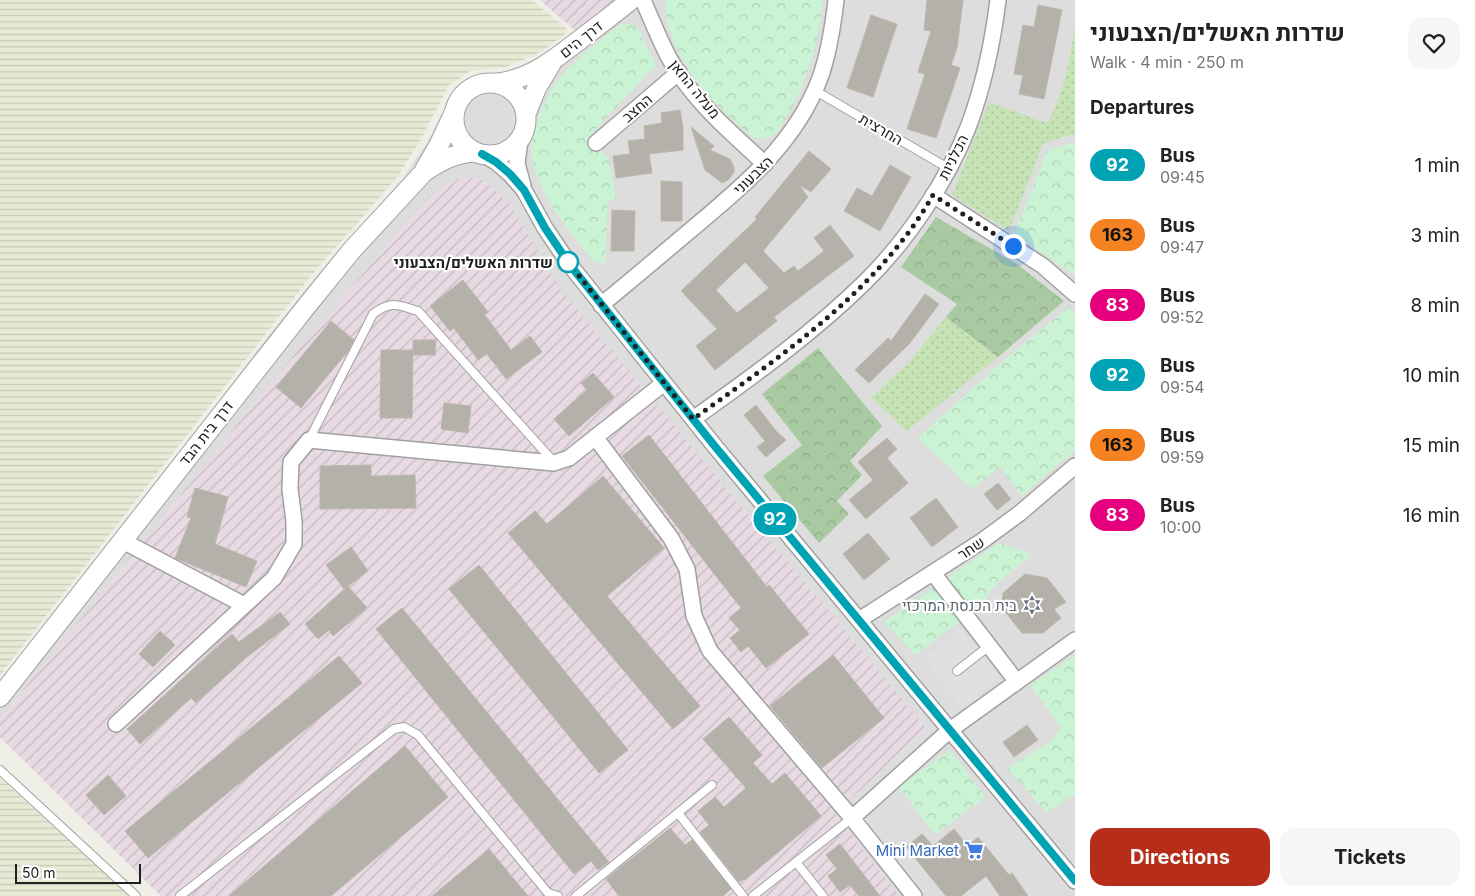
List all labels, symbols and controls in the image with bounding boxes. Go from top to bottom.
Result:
street label: דרך הים [556,16,607,62]
button: heart [1408,17,1460,69]
text: שדרות האשלים/הצבעוני [1090,18,1345,47]
text: Walk · 4 min · 250 m [1090,52,1244,72]
street label: מעלה החאן [665,56,725,122]
street label: החצב [618,90,656,126]
text: Departures [1090,96,1194,119]
street label: החרצית [856,109,906,149]
street label: הכלניות [934,131,972,183]
text: Bus [1160,144,1195,167]
street label: הצבעוני [729,151,777,199]
text: 92 [1106,154,1129,175]
text: 1 min [1414,154,1460,177]
text: 09:45 [1160,167,1205,187]
text: Bus [1160,214,1195,237]
text: 163 [1102,224,1133,245]
text: 3 min [1410,224,1460,247]
your location [1001,234,1026,259]
text: 09:47 [1160,237,1204,257]
marker: שדרות האשלים/הצבעוני [557,251,579,273]
place label: שדרות האשלים/הצבעוני [394,253,553,272]
text: Bus [1160,284,1195,307]
text: 83 [1106,294,1129,315]
text: 8 min [1410,294,1460,317]
text: 09:52 [1160,307,1204,327]
text: Bus [1160,354,1195,377]
text: 92 [1106,364,1129,385]
text: 10 min [1402,364,1460,387]
text: 09:54 [1160,377,1205,397]
street label: דרך בית הבד [175,397,237,469]
text: Bus [1160,424,1195,447]
text: 163 [1102,434,1133,455]
text: 15 min [1403,434,1460,457]
text: 09:59 [1160,447,1204,467]
text: Bus [1160,494,1195,517]
line badge: 92 [752,503,798,535]
text: 83 [1106,504,1129,525]
text: 16 min [1403,504,1460,527]
text: 92 [763,508,787,529]
text: 10:00 [1160,517,1201,537]
street label: שחר [954,532,988,564]
synagogue icon: בית הכנסת המרכזי [1021,594,1043,616]
place label: בית הכנסת המרכזי [902,596,1017,615]
button: Directions [1090,828,1270,886]
button: Tickets [1280,828,1460,886]
supermarket icon: Mini Market [963,839,985,861]
place label: Mini Market [876,841,959,860]
scale bar [15,861,141,884]
text: 50 m [22,864,56,881]

